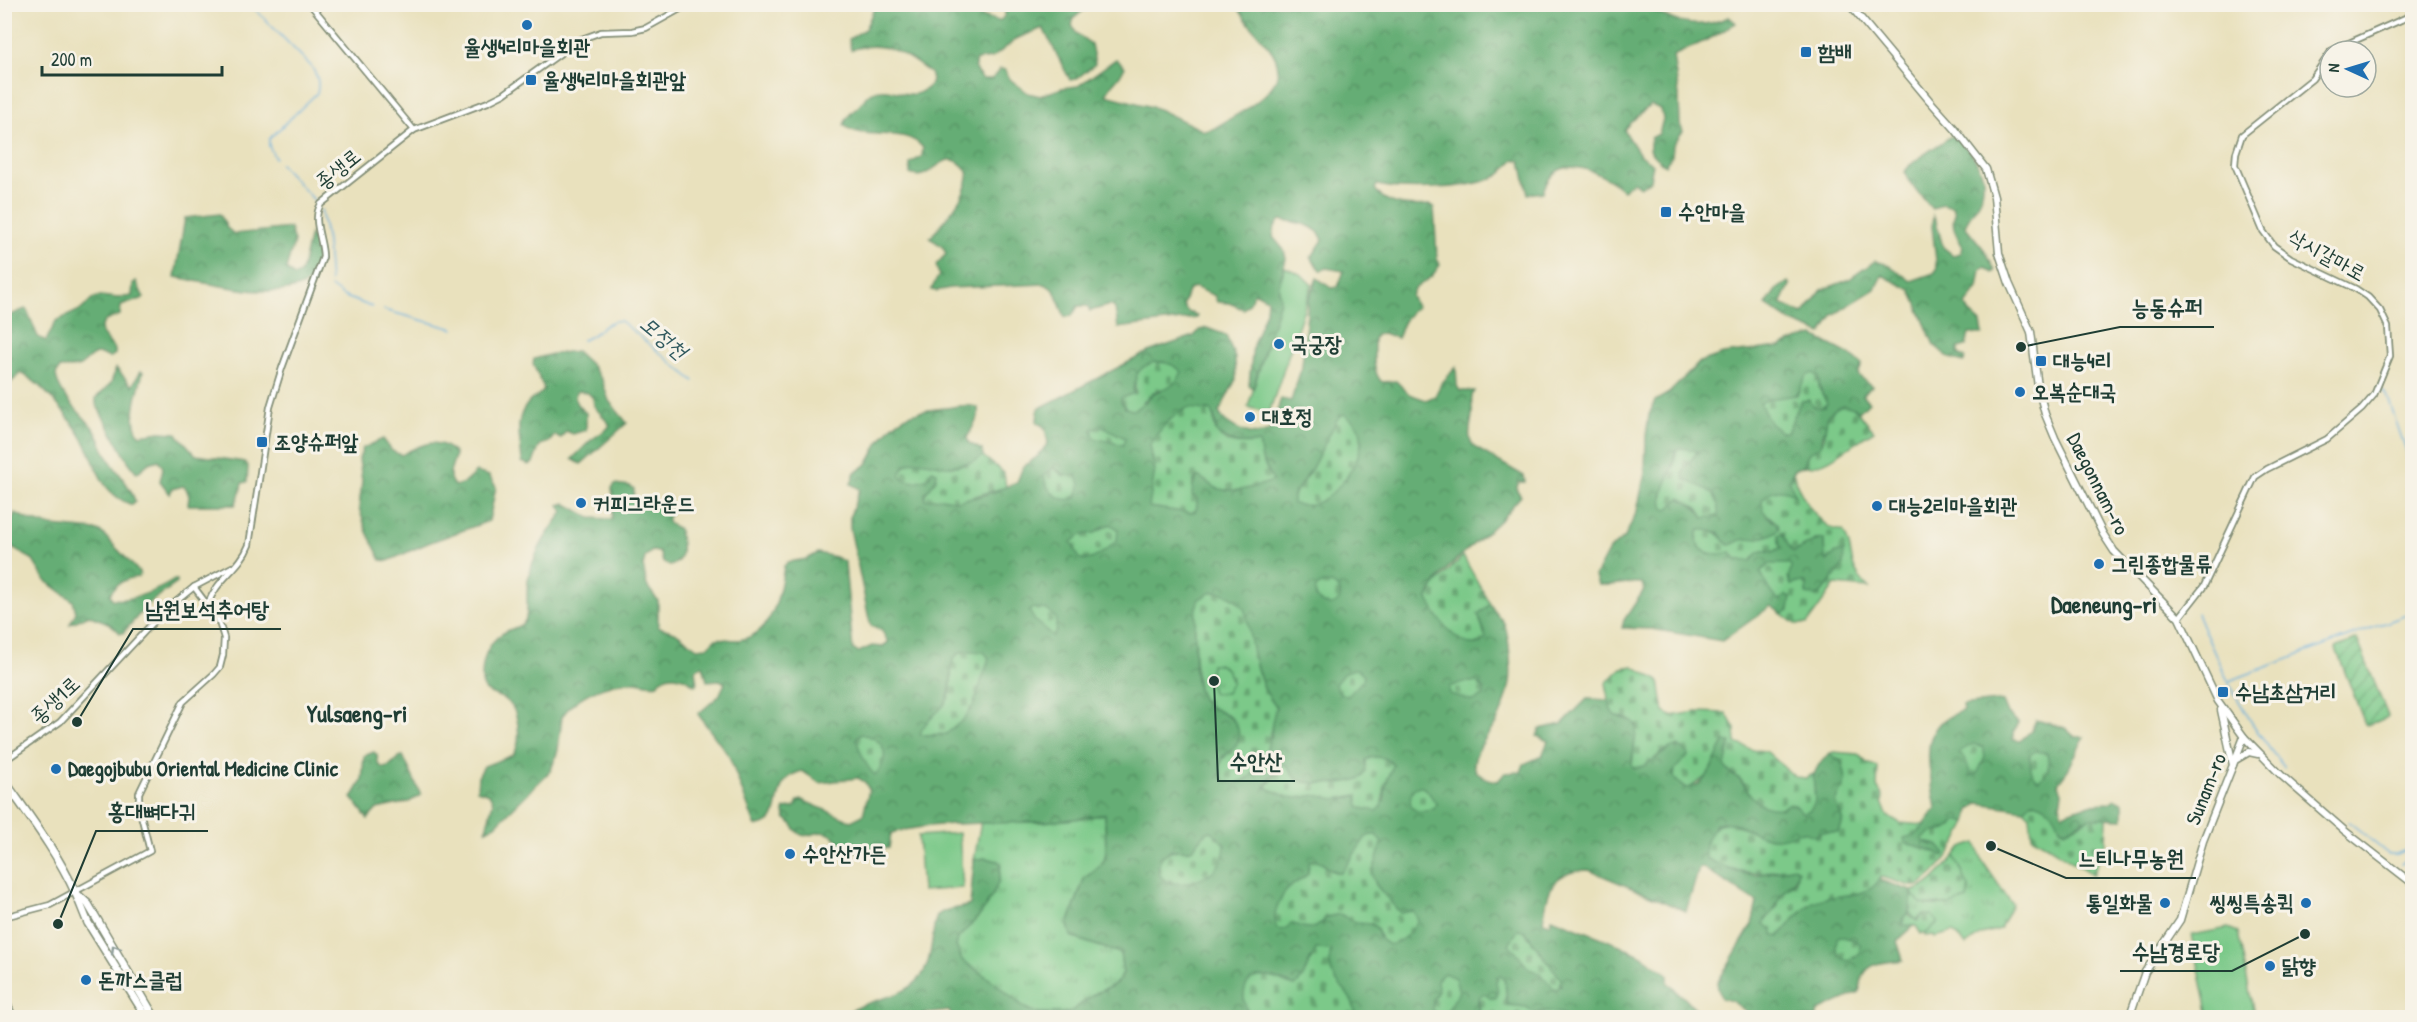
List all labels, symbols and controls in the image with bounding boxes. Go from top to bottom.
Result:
marker: 율생4리마을회관 [520,18,534,32]
place label: 율생4리마을회관 [464,32,590,61]
place label: 함배 [1817,37,1852,66]
scale bar [42,39,222,77]
north arrow [2318,39,2378,99]
marker: 함배 [1799,45,1813,59]
text: 200 m [51,47,92,72]
text: N [2322,62,2344,73]
place label: 율생4리마을회관앞 [543,65,686,94]
marker: 율생4리마을회관앞 [524,73,538,87]
street label: 종생로 [309,141,367,196]
place label: 수안마을 [1678,197,1746,226]
marker: 수안마을 [1659,205,1673,219]
street label: 삭시갈마로 [2283,221,2371,288]
callout: 능동슈퍼 [2120,287,2214,327]
text: 능동슈퍼 [2132,292,2202,322]
water label: 모정천 [634,308,696,367]
place label: 국궁장 [1291,329,1342,358]
marker: 국궁장 [1272,337,1286,351]
place label: 대능4리 [2053,346,2112,375]
marker: 대능4리 [2034,354,2048,368]
place label: 오복순대국 [2032,377,2117,406]
marker: 오복순대국 [2013,385,2027,399]
place label: 대호정 [1262,402,1313,431]
marker: 대호정 [1243,410,1257,424]
place label: 조양슈퍼앞 [274,427,359,456]
street label: Daegonnam-ro [2060,428,2137,540]
marker: 조양슈퍼앞 [255,435,269,449]
place label: 커피그라운드 [593,488,694,517]
place label: 대능2리마을회관 [1889,491,2017,520]
marker: 커피그라운드 [574,496,588,510]
marker: 대능2리마을회관 [1870,499,1884,513]
place label: 그린종합물류 [2111,549,2212,578]
marker: 그린종합물류 [2092,557,2106,571]
district label: Daeneung-ri [2051,588,2157,621]
callout: 남원보석추어탕 [133,589,281,629]
text: 남원보석추어탕 [145,594,269,624]
street label: 종생1로 [23,669,86,730]
place label: 수남초삼거리 [2235,677,2336,706]
marker: 수남초삼거리 [2216,685,2230,699]
district label: Yulsaeng-ri [307,697,407,730]
callout: 수안산 [1218,741,1295,781]
text: 수안산 [1229,746,1283,776]
street label: Sunam-ro [2178,749,2233,829]
place label: Daegojbubu Oriental Medicine Clinic [68,754,339,784]
marker: Daegojbubu Oriental Medicine Clinic [49,762,63,776]
callout: 홍대뼈다귀 [96,791,208,831]
text: 홍대뼈다귀 [108,796,196,826]
callout: 느티나무농원 [2066,838,2196,878]
place label: 수안산가든 [802,839,887,868]
text: 느티나무농원 [2078,843,2184,873]
marker: 수안산가든 [783,847,797,861]
place label: 통일화물 [2085,888,2153,917]
place label: 씽씽특송퀵 [2210,888,2294,917]
marker: 통일화물 [2158,896,2172,910]
marker: 씽씽특송퀵 [2299,896,2313,910]
callout: 수남경로당 [2120,931,2232,971]
text: 수남경로당 [2132,936,2221,966]
one-way arrow [111,945,122,955]
place label: 닭향 [2282,951,2316,980]
marker: 닭향 [2263,959,2277,973]
place label: 돈까스클럽 [98,965,183,994]
marker: 돈까스클럽 [79,973,93,987]

